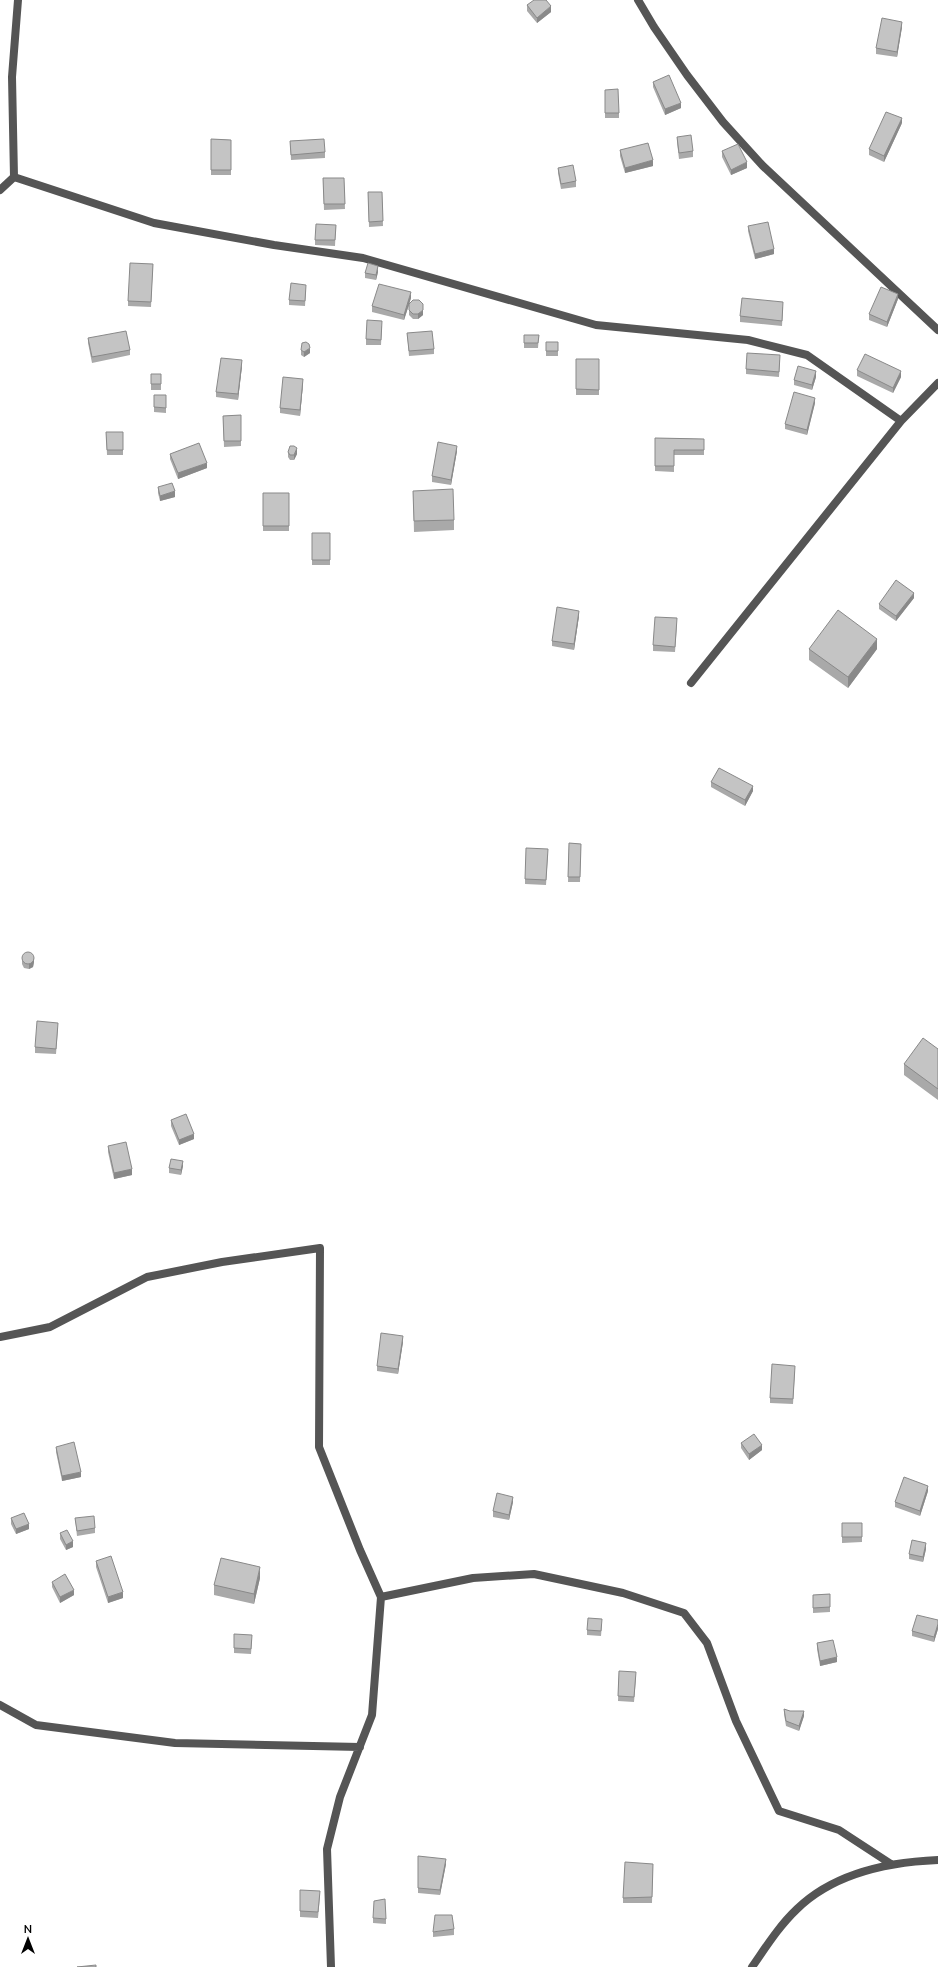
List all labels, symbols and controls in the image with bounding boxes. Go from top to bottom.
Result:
north arrow [8,1919,48,1959]
text: N [24,1922,32,1936]

